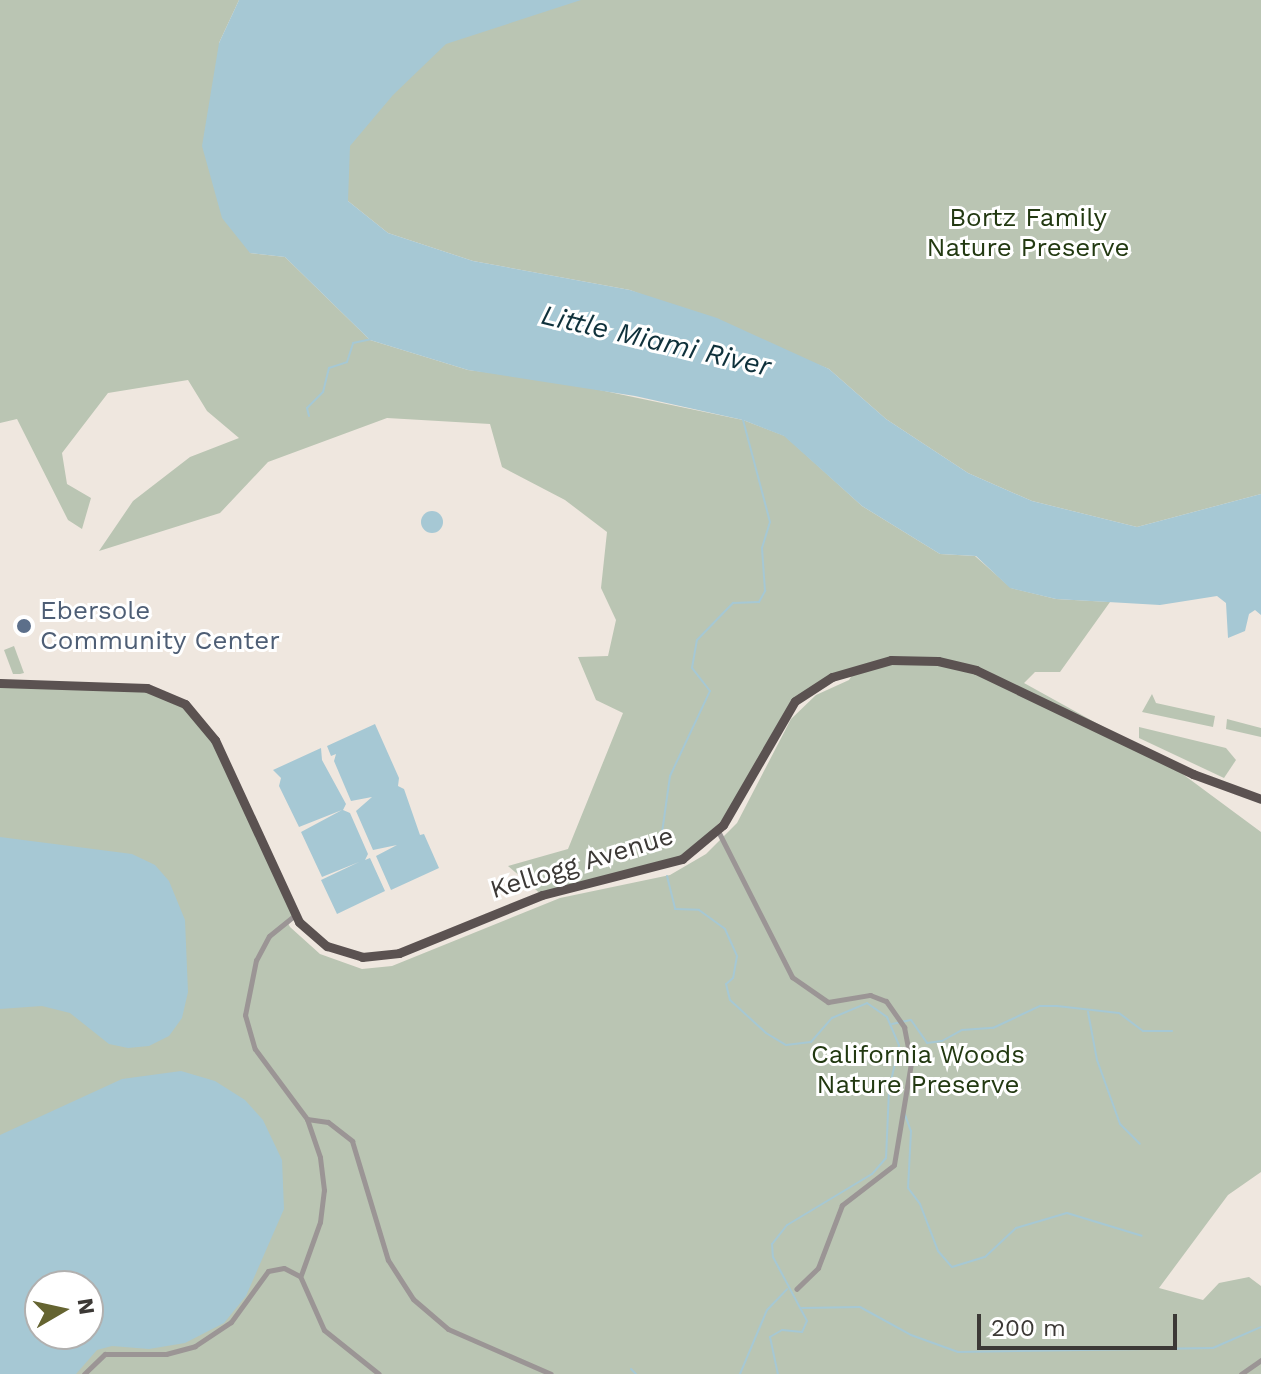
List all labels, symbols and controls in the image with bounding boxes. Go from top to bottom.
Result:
park label: Bortz Family Nature Preserve [926,202,1130,264]
water label: Little Miami River [538,298,774,384]
place label: Ebersole Community Center [40,595,280,656]
marker: Ebersole Community Center [15,617,33,635]
street label: Kellogg Avenue [486,820,678,906]
park label: California Woods Nature Preserve [810,1039,1026,1100]
north arrow [24,1270,104,1350]
text: N [73,1296,100,1316]
scale bar [981,1298,1181,1348]
text: 200 m [991,1314,1066,1342]

